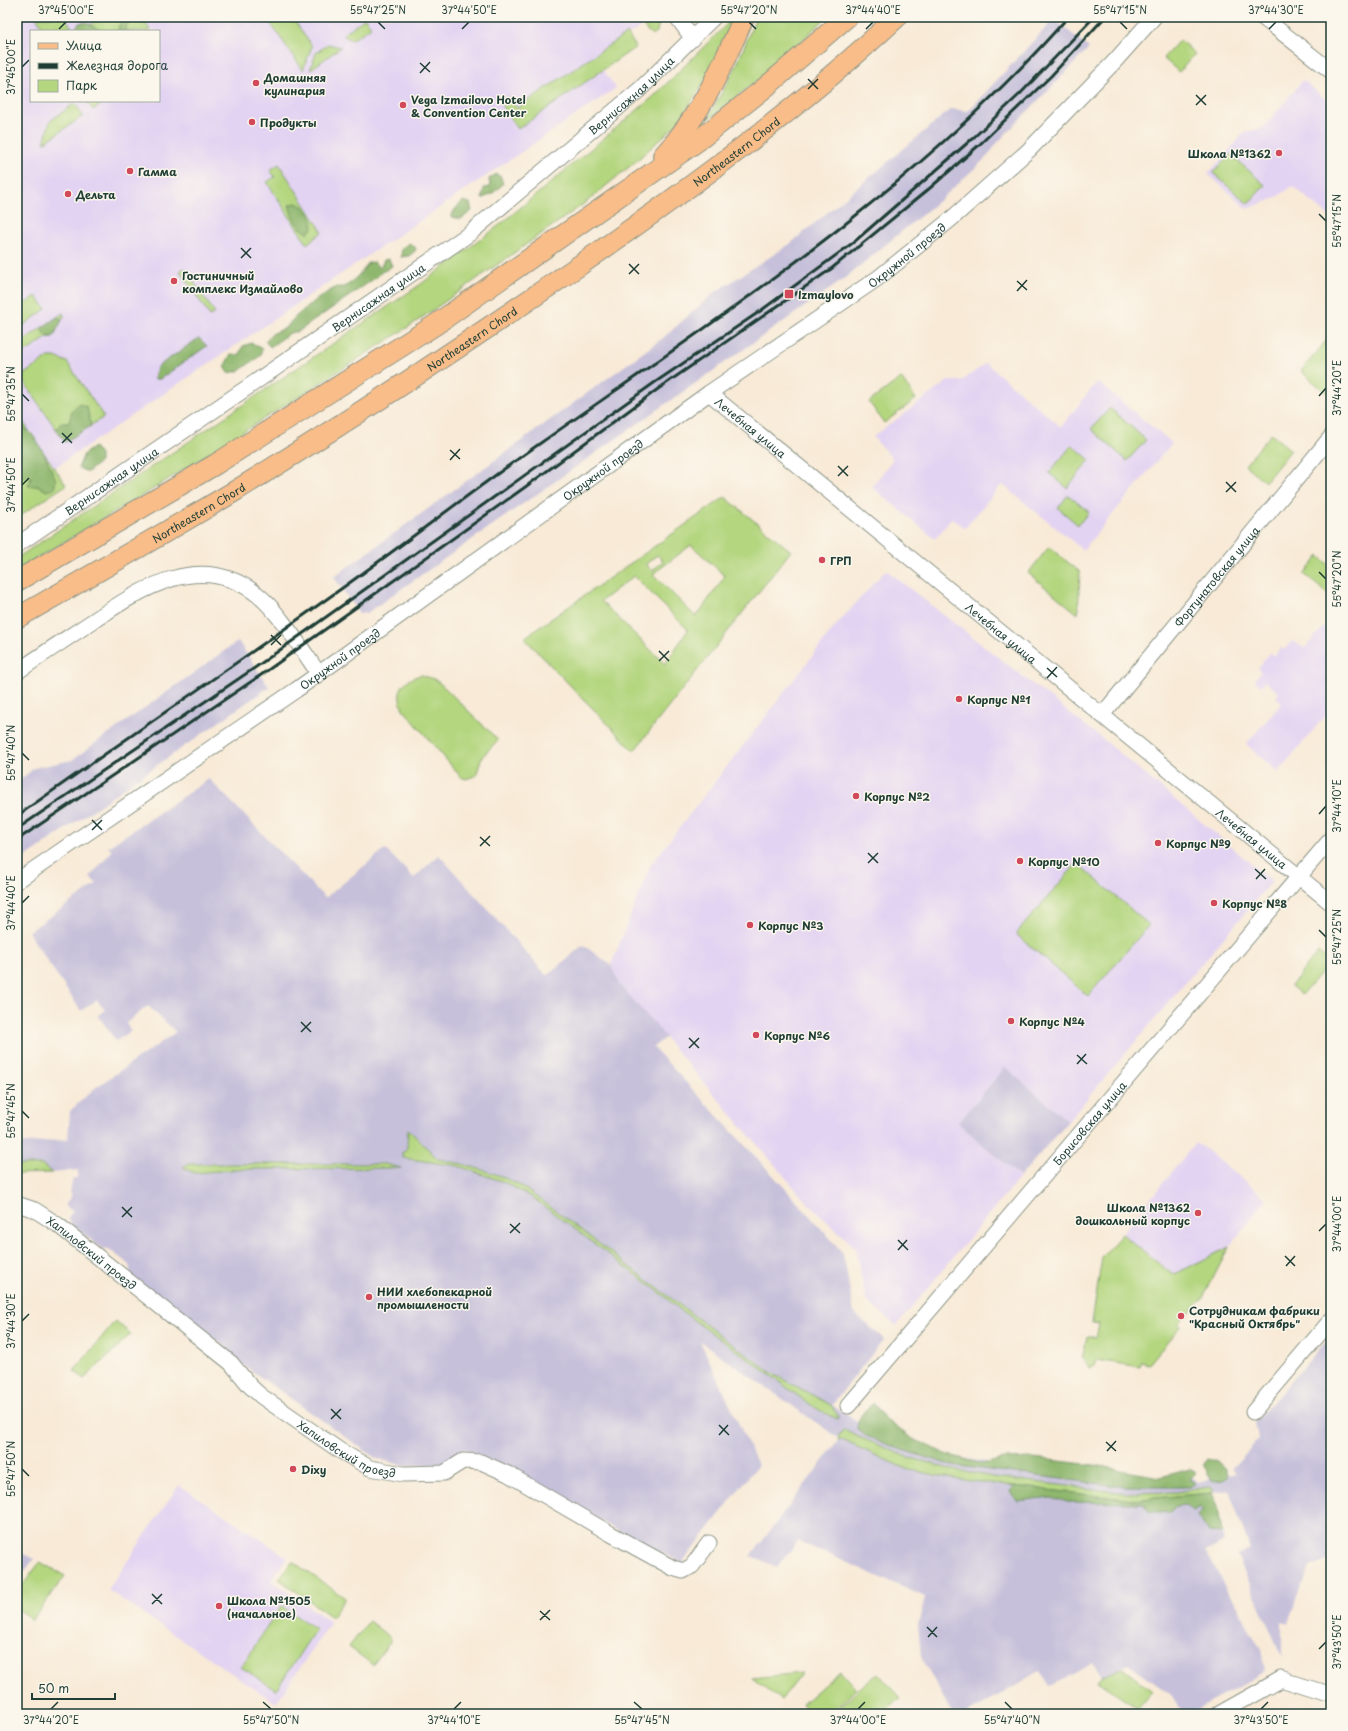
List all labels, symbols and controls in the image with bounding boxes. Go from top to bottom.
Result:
text: 37°45'00"E [38,2,94,17]
text: 55°47'25"N [350,2,406,17]
text: 37°44'50"E [441,2,497,17]
text: 55°47'20"N [720,2,778,17]
text: 37°44'40"E [845,2,901,17]
text: 55°47'15"N [1093,2,1147,17]
text: 37°44'30"E [1248,2,1304,17]
legend [30,30,160,102]
text: Улица [66,36,102,54]
text: 37°45'00"E [3,39,18,95]
street label: Вернисажная улица [584,52,678,138]
text: Железная дорога [66,56,169,74]
place label: Домашняя кулинария [263,69,326,99]
text: Парк [66,76,98,94]
marker: Домашняя кулинария [251,78,261,88]
place label: Vega Izmailovo Hotel & Convention Center [411,91,527,121]
marker: Vega Izmailovo Hotel & Convention Center [398,100,408,110]
street label: Northeastern Chord [689,112,783,190]
place label: Продукты [260,114,317,131]
marker: Продукты [247,117,257,127]
place label: Школа №1362 [1188,145,1271,162]
marker: Школа №1362 [1274,148,1284,158]
place label: Гамма [138,163,177,180]
marker: Гамма [125,166,135,176]
place label: Дельта [75,186,116,203]
marker: Дельта [63,189,73,199]
text: 55°47'15"N [1329,194,1344,248]
street label: Окружной проезд [864,218,949,291]
street label: Вернисажная улица [328,259,428,335]
place label: Гостиничный комплекс Измайлово [182,267,303,297]
marker: Гостиничный комплекс Измайлово [169,276,179,286]
place label: Izmaylovo [798,286,854,303]
marker: Izmaylovo [783,288,795,300]
street label: Northeastern Chord [423,302,520,375]
text: 37°44'20"E [1329,360,1344,416]
text: 55°47'35"N [3,366,18,422]
street label: Лечебная улица [711,393,790,462]
street label: Окружной проезд [559,435,647,504]
street label: Вернисажная улица [61,442,161,519]
text: 37°44'50"E [3,457,18,513]
street label: Northeastern Chord [149,478,248,547]
street label: Фортунатовская улица [1170,522,1263,630]
text: 55°47'20"N [1329,550,1344,608]
place label: ГРП [830,552,852,569]
marker: ГРП [817,555,827,565]
street label: Лечебная улица [962,598,1041,667]
street label: Окружной проезд [296,624,384,693]
place label: Корпус №1 [967,691,1031,708]
marker: Корпус №1 [954,694,964,704]
text: 55°47'40"N [3,724,18,781]
text: 37°44'10"E [1329,779,1344,833]
place label: Корпус №2 [864,788,930,805]
marker: Корпус №2 [851,791,861,801]
street label: Лечебная улица [1213,804,1291,873]
place label: Корпус №9 [1166,835,1231,852]
marker: Корпус №9 [1153,838,1163,848]
place label: Корпус №10 [1028,853,1100,870]
marker: Корпус №10 [1015,856,1025,866]
text: 37°44'40"E [3,875,18,931]
place label: Корпус №8 [1222,895,1287,912]
marker: Корпус №8 [1209,898,1219,908]
text: 55°47'25"N [1329,909,1344,965]
place label: Корпус №3 [758,917,824,934]
marker: Корпус №3 [745,920,755,930]
place label: Корпус №4 [1019,1013,1085,1030]
marker: Корпус №4 [1006,1016,1016,1026]
place label: Корпус №6 [764,1027,830,1044]
marker: Корпус №6 [751,1030,761,1040]
street label: Борисовская улица [1048,1077,1130,1169]
text: 55°47'45"N [3,1083,18,1139]
text: 37°44'00"E [1329,1196,1344,1252]
place label: Школа №1362 дошкольный корпус [1076,1199,1190,1229]
marker: Школа №1362 дошкольный корпус [1193,1208,1203,1218]
street label: Хапиловский проезд [44,1211,141,1293]
place label: НИИ хлебопекарной промышлености [377,1283,492,1313]
marker: НИИ хлебопекарной промышлености [364,1292,374,1302]
text: 37°44'30"E [3,1293,18,1349]
place label: Сотрудникам фабрики "Красный Октябрь" [1189,1302,1320,1332]
marker: Сотрудникам фабрики "Красный Октябрь" [1176,1311,1186,1321]
street label: Хапиловский проезд [294,1415,397,1481]
text: 55°47'50"N [3,1441,18,1497]
place label: Dixy [301,1461,327,1478]
marker: Dixy [288,1464,298,1474]
place label: Школа №1505 (начальное) [227,1592,311,1622]
marker: Школа №1505 (начальное) [214,1601,224,1611]
text: 37°43'50"E [1329,1614,1344,1670]
scale bar [32,1675,115,1701]
text: 50 m [38,1679,69,1697]
text: 37°44'20"E [23,1712,79,1727]
text: 55°47'50"N [243,1712,299,1727]
text: 37°44'10"E [427,1712,481,1727]
text: 55°47'45"N [614,1712,670,1727]
text: 37°44'00"E [830,1712,886,1727]
text: 55°47'40"N [984,1712,1041,1727]
text: 37°43'50"E [1233,1712,1289,1727]

